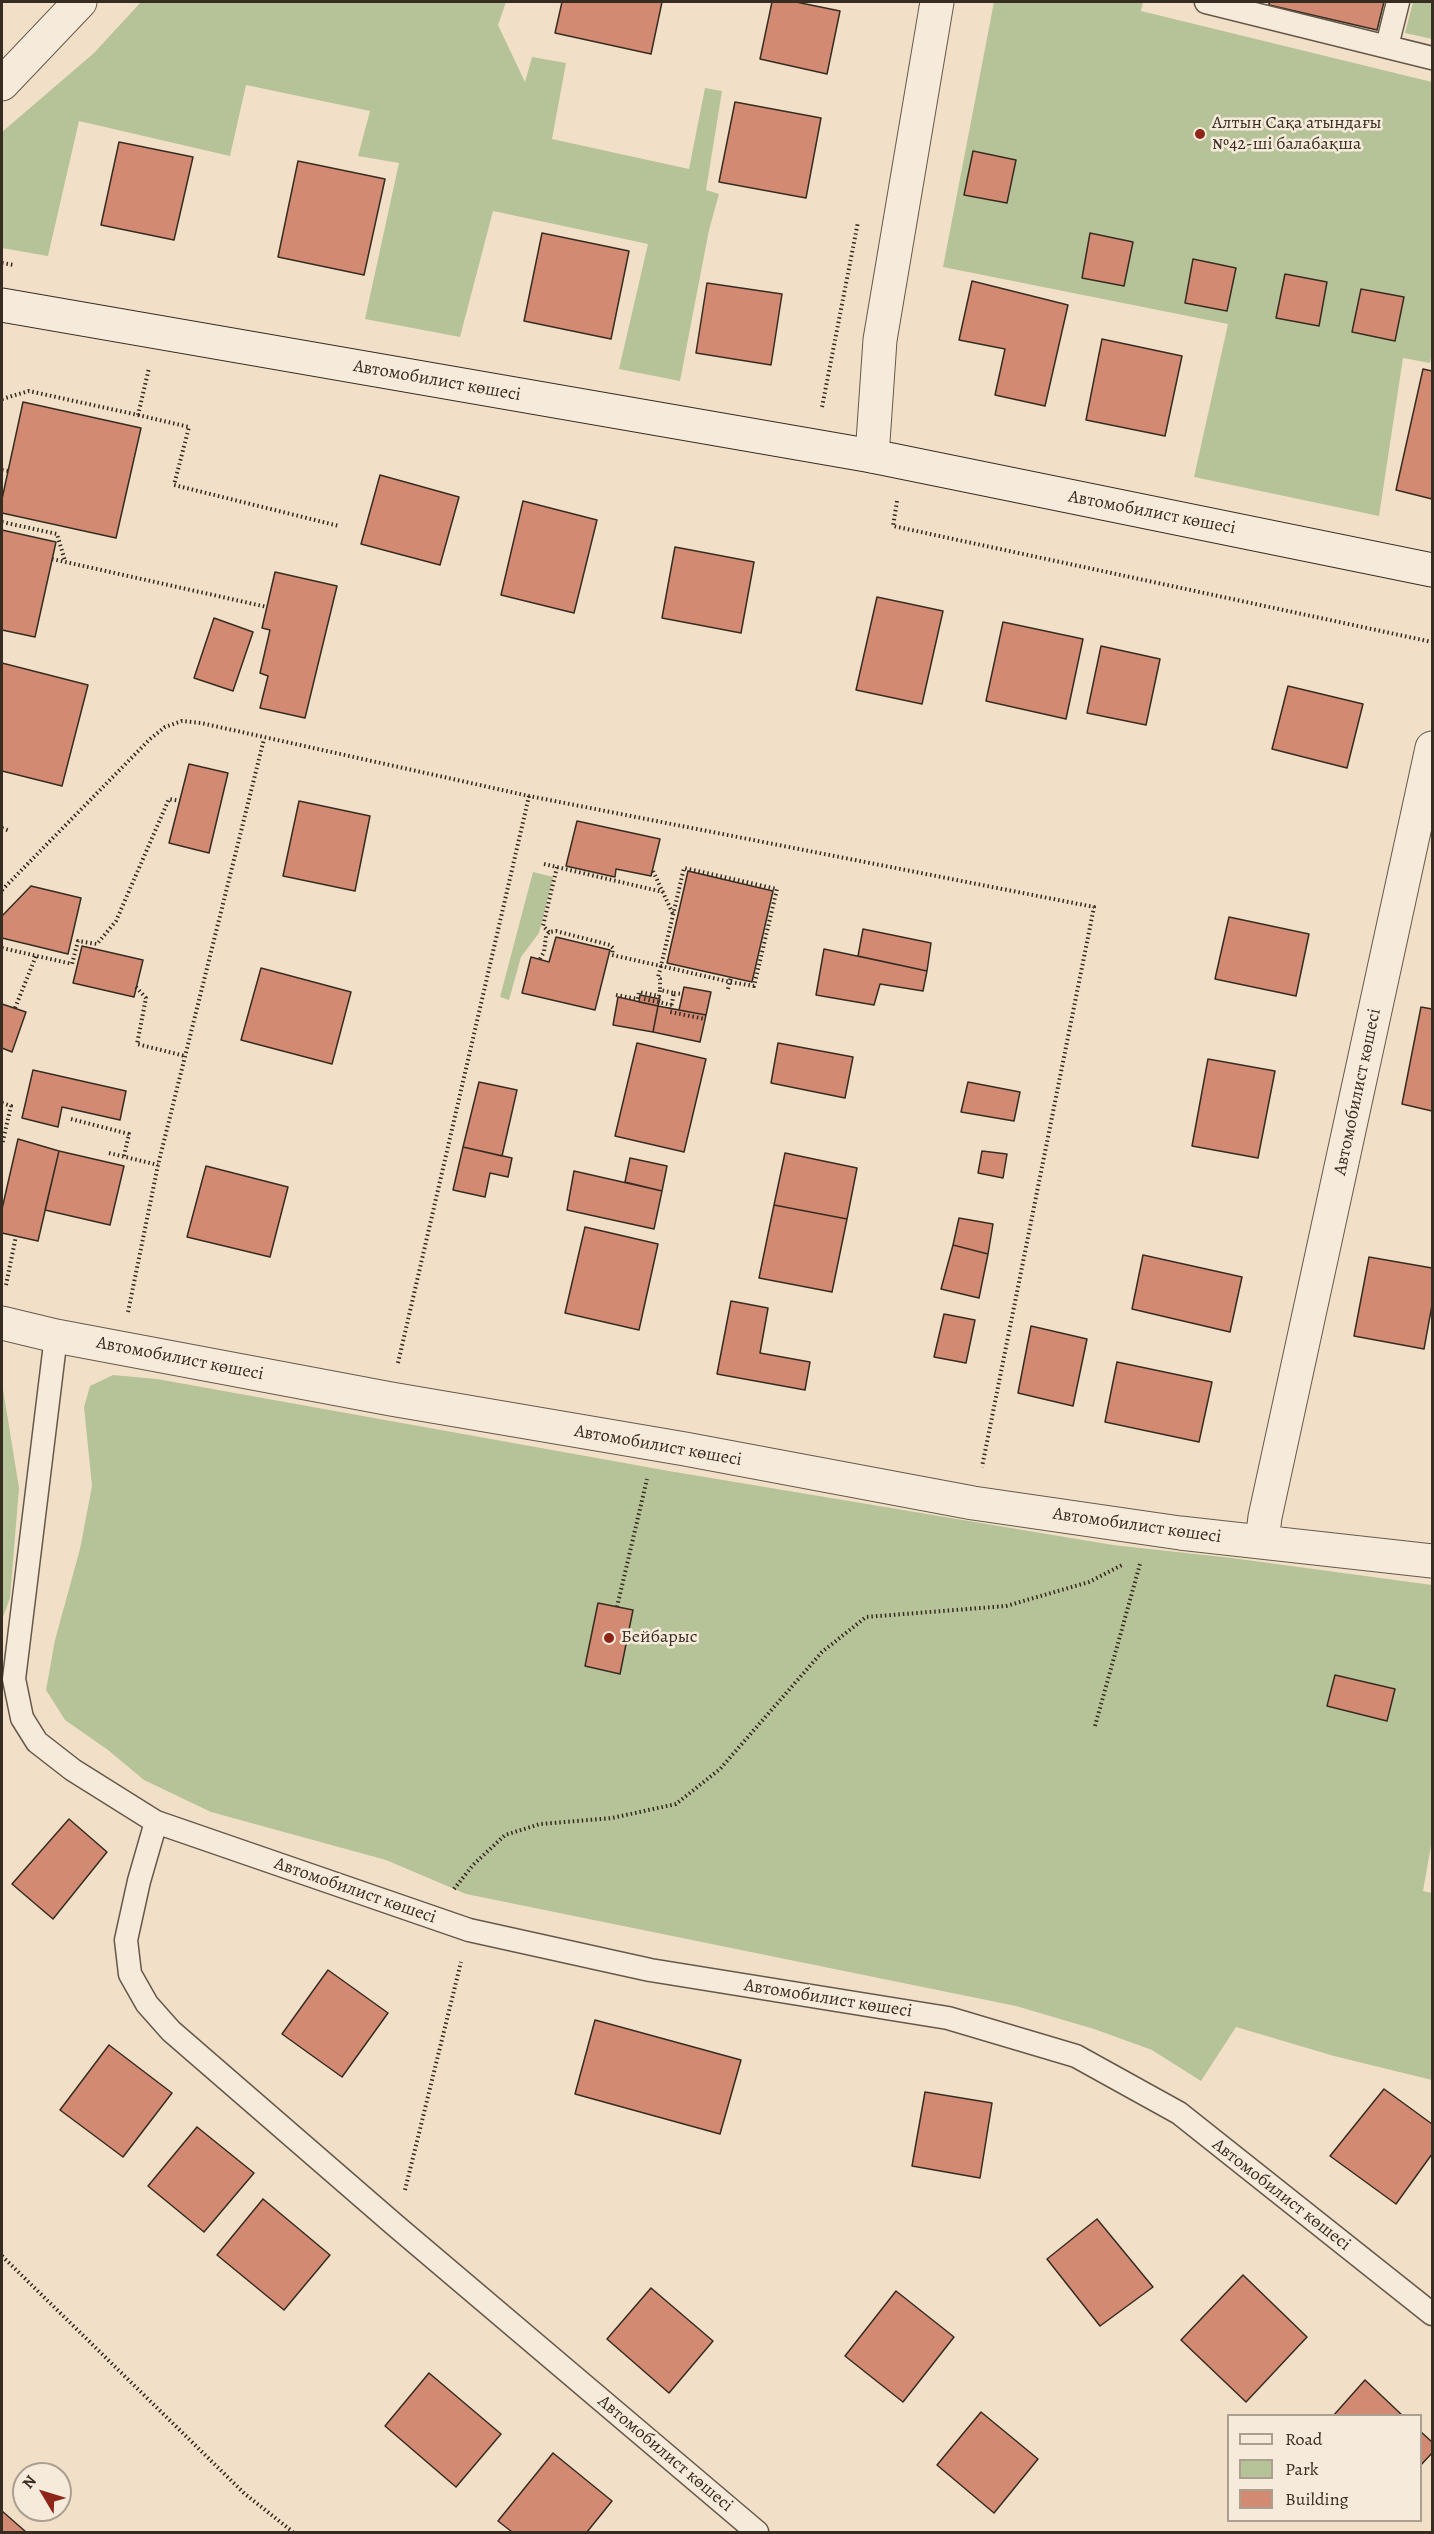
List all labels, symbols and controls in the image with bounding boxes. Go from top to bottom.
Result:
place label: Алтын Сақа атындағы №42-ші балабақша [1212,113,1382,156]
marker: Алтын Сақа атындағы №42-ші балабақша [1193,127,1207,141]
street label: Автомобилист көшесі [352,356,522,406]
street label: Автомобилист көшесі [1067,486,1237,540]
street label: Автомобилист көшесі [1330,1007,1386,1177]
street label: Автомобилист көшесі [95,1332,265,1386]
street label: Автомобилист көшесі [573,1421,743,1471]
street label: Автомобилист көшесі [1051,1503,1223,1549]
place label: Бейбарыс [621,1627,697,1649]
marker: Бейбарыс [602,1631,616,1645]
street label: Автомобилист көшесі [271,1853,439,1929]
street label: Автомобилист көшесі [742,1975,914,2023]
street label: Автомобилист көшесі [1207,2134,1355,2256]
street label: Автомобилист көшесі [593,2391,737,2517]
legend [1227,2414,1422,2522]
text: Road [1285,2427,1322,2451]
text: Park [1285,2457,1319,2481]
north arrow [12,2462,72,2522]
text: N [17,2471,42,2494]
text: Building [1285,2487,1349,2511]

